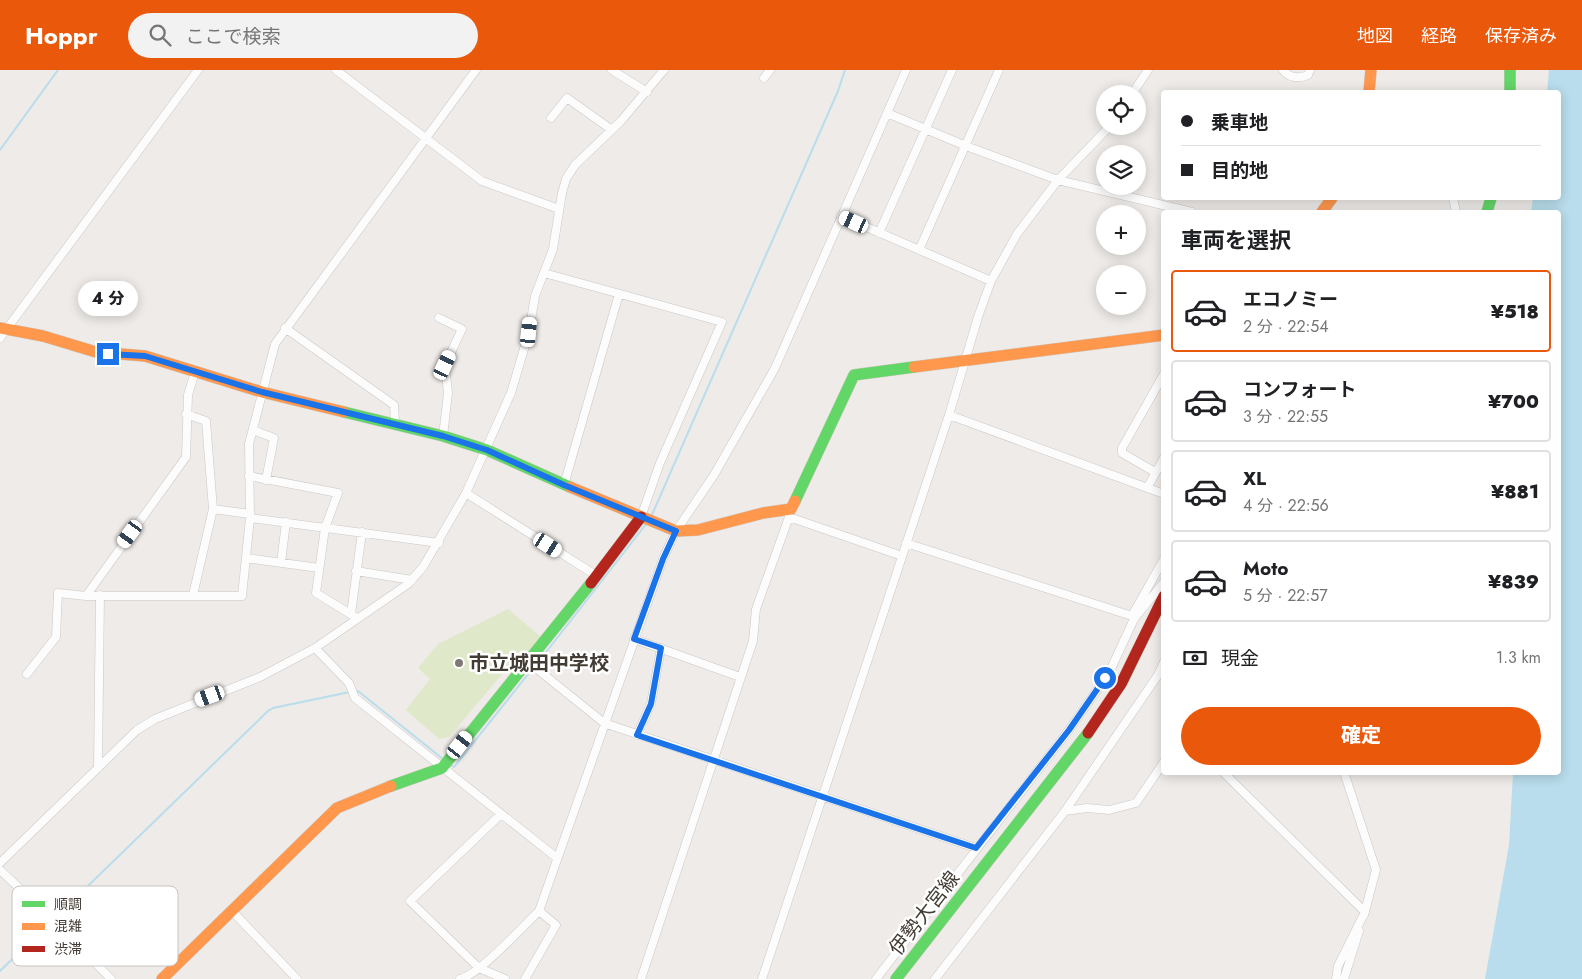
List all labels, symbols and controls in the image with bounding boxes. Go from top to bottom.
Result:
search box [128,13,478,58]
text: Hoppr [25,18,98,53]
icon: search [146,21,174,49]
text: ここで検索 [186,23,281,50]
text: 地図 [1357,23,1393,49]
text: 経路 [1421,23,1457,49]
text: 保存済み [1485,23,1557,49]
map controls [1096,85,1146,315]
button: locate [1096,85,1146,135]
text: 乗車地 [1211,109,1268,136]
button: layers [1096,145,1146,195]
text: 目的地 [1211,157,1268,184]
button: + [1096,205,1146,255]
car [837,209,870,235]
text: 車両を選択 [1181,224,1291,256]
button: − [1096,265,1146,315]
callout: 4 分 [78,282,138,316]
text: エコノミー [1243,286,1338,313]
text: 4 分 [92,287,124,310]
icon: car [1183,289,1228,334]
text: ¥518 [1491,298,1539,325]
text: 2 分 · 22:54 [1243,315,1329,338]
car [519,316,538,348]
route end [97,343,119,365]
car [431,348,458,382]
text: コンフォート [1243,376,1356,403]
icon: car [1183,379,1228,424]
text: ¥700 [1488,388,1539,415]
text: 3 分 · 22:55 [1243,405,1328,428]
text: XL [1243,465,1266,492]
icon: car [1183,469,1228,514]
text: ¥881 [1491,478,1539,505]
text: 4 分 · 22:56 [1243,494,1329,517]
car [115,517,144,551]
car [531,531,564,559]
text: Moto [1243,555,1288,582]
icon: car [1183,559,1228,604]
text: ¥839 [1488,568,1539,595]
text: 5 分 · 22:57 [1243,584,1328,607]
icon: cash [1181,644,1209,672]
text: 現金 [1221,645,1259,672]
text: 1.3 km [1496,646,1541,669]
place label: 市立城田中学校 [469,649,609,678]
marker: 市立城田中学校 [453,657,465,669]
route start [1094,667,1116,689]
car [193,684,226,708]
button: 確定 [1181,707,1541,765]
car [444,729,475,761]
street label: 伊勢大宮線 [882,865,967,962]
legend [12,886,178,966]
text: 順調 [54,894,82,914]
text: 混雑 [54,916,82,936]
text: 渋滞 [54,939,82,959]

